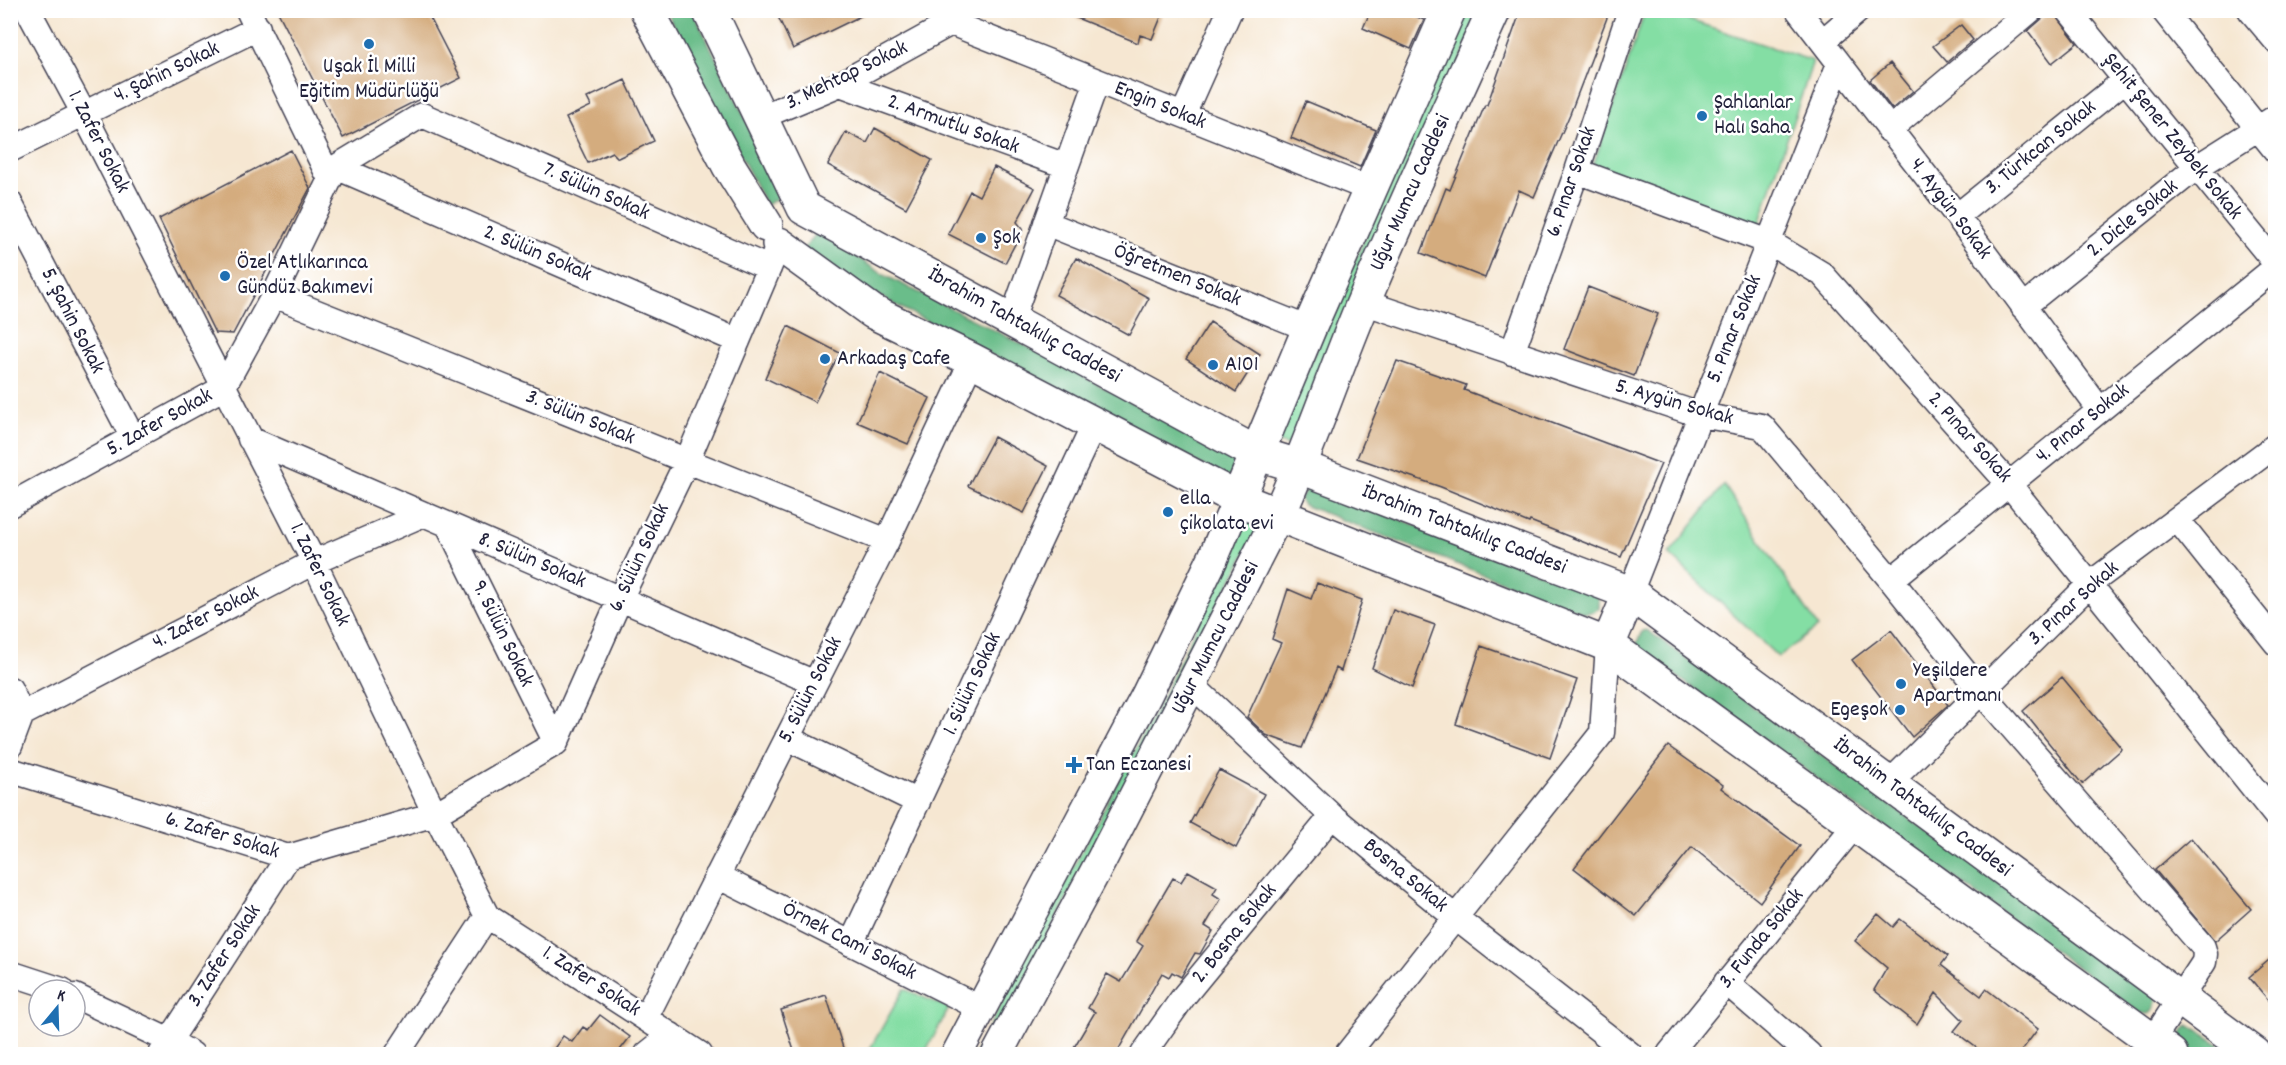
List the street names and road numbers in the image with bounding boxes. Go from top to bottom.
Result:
street label: 3. Mehtap Sokak [781,33,913,119]
street label: 4. Şahin Sokak [109,34,225,112]
street label: Şehit Şener Zeybek Sokak [2095,47,2249,227]
street label: Engin Sokak [1109,73,1211,139]
street label: 1. Zafer Sokak [59,85,137,199]
street label: 2. Armutlu Sokak [882,87,1024,163]
street label: 3. Türkcan Sokak [1978,93,2104,203]
street label: Uğur Mumcu Caddesi [1363,110,1459,276]
street label: 6. Pınar Sokak [1539,123,1605,241]
street label: 4. Aygün Sokak [1901,151,1999,267]
street label: 7. Sülün Sokak [538,155,654,229]
street label: 2. Dicle Sokak [2080,172,2186,266]
street label: 2. Sülün Sokak [478,217,596,291]
street label: Öğretmen Sokak [1108,236,1246,316]
street label: İbrahim Tahtakılıç Caddesi [922,260,1126,392]
street label: 5. Şahin Sokak [32,263,112,379]
street label: 5. Pınar Sokak [1699,270,1771,388]
street label: 5. Aygün Sokak [1611,371,1737,435]
street label: 4. Pınar Sokak [2029,376,2137,472]
street label: 5. Zafer Sokak [101,381,219,465]
street label: 3. Sülün Sokak [521,382,639,454]
street label: 2. Pınar Sokak [1919,385,2019,491]
street label: İbrahim Tahtakılıç Caddesi [1357,477,1571,583]
street label: 6. Sülün Sokak [601,499,679,617]
street label: 1. Zafer Sokak [281,518,357,632]
street label: 8. Sülün Sokak [473,524,591,598]
street label: 3. Pınar Sokak [2021,554,2127,654]
street label: Uğur Mumcu Caddesi [1164,556,1268,720]
street label: 9. Sülün Sokak [463,575,541,693]
street label: 4. Zafer Sokak [147,578,265,658]
street label: 1. Sülün Sokak [936,627,1010,741]
street label: 5. Sülün Sokak [771,631,851,749]
street label: İbrahim Tahtakılıç Caddesi [1826,730,2018,886]
street label: 6. Zafer Sokak [161,804,283,868]
street label: Bosna Sokak [1356,831,1454,921]
street label: 2. Bosna Sokak [1185,877,1285,991]
street label: 3. Funda Sokak [1712,882,1812,996]
street label: Örnek Cami Sokak [776,895,922,989]
street label: 3. Zafer Sokak [180,899,270,1013]
street label: 1. Zafer Sokak [536,938,646,1026]

